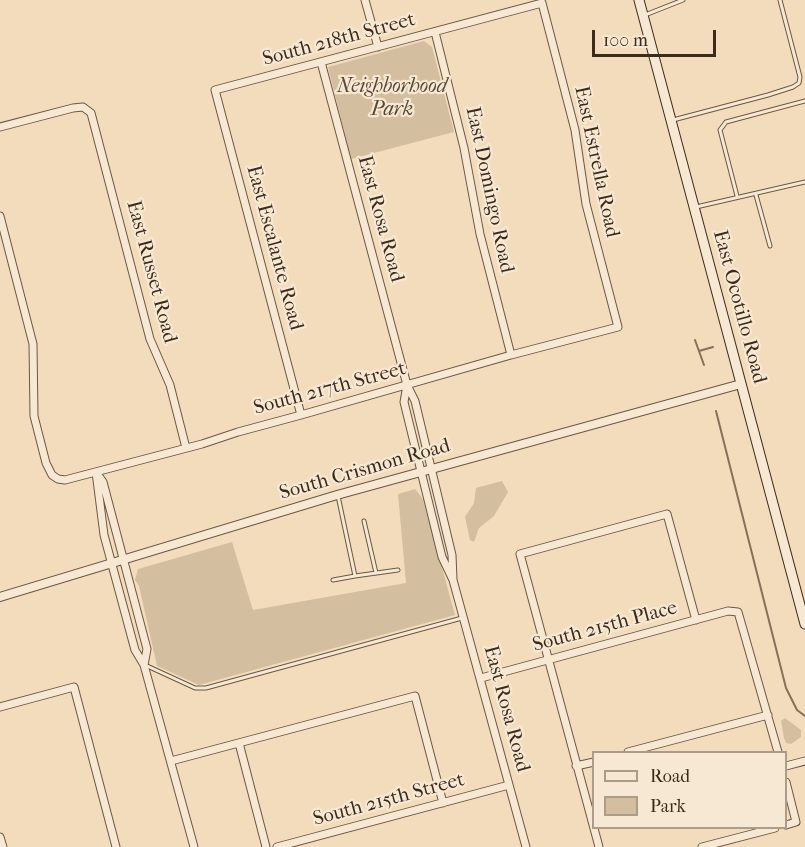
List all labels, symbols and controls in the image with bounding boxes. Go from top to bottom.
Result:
street label: South 218th Street [260,8,418,72]
scale bar [595,18,720,56]
text: 100 m [603,30,648,51]
park label: Neighborhood Park [337,75,447,122]
street label: East Estrella Road [568,84,624,240]
street label: East Domingo Road [460,105,518,275]
street label: East Rosa Road [352,153,408,285]
street label: East Escalante Road [240,163,308,333]
street label: East Russet Road [120,198,182,346]
street label: East Ocotillo Road [707,228,771,386]
street label: South 217th Street [251,357,409,421]
street label: South Crismon Road [277,434,453,506]
street label: South 215th Place [530,596,680,658]
street label: East Rosa Road [478,643,534,775]
legend [592,751,787,829]
text: Road [650,766,690,787]
street label: South 215th Street [311,768,467,832]
text: Park [650,796,686,817]

